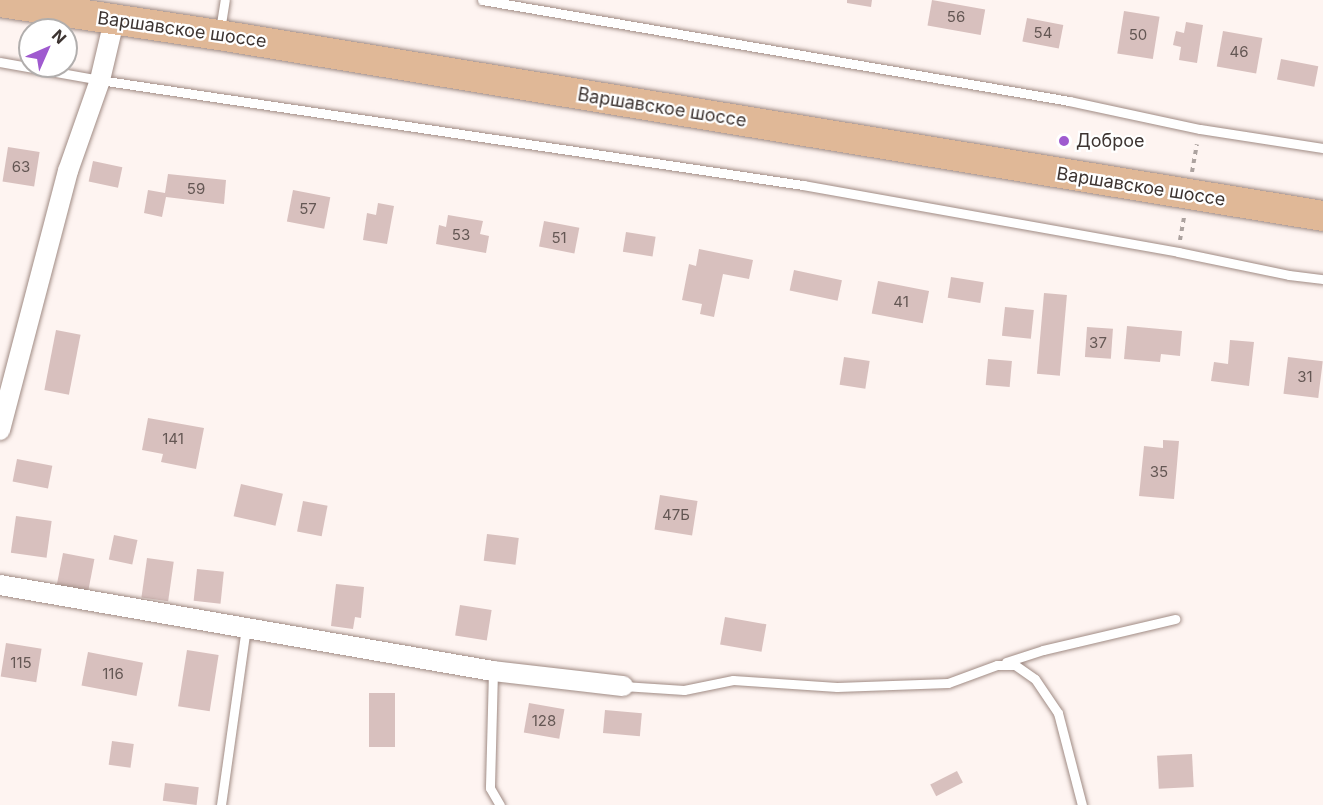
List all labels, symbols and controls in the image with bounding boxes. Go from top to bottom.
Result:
street label: Варшавское шоссе [96,7,268,53]
house number: 56 [947,8,965,26]
north arrow [18,18,78,78]
house number: 54 [1034,24,1052,42]
text: N [48,25,71,48]
house number: 50 [1129,26,1147,44]
house number: 46 [1230,43,1248,61]
street label: Варшавское шоссе [576,84,748,132]
place label: Доброе [1076,130,1145,152]
marker: Доброе [1057,134,1071,148]
house number: 63 [12,158,30,176]
street label: Варшавское шоссе [1055,163,1227,211]
house number: 59 [187,180,205,198]
house number: 57 [299,200,317,218]
house number: 53 [452,226,470,244]
house number: 51 [551,229,567,247]
house number: 41 [893,293,909,311]
house number: 37 [1089,334,1107,352]
house number: 31 [1297,368,1313,386]
house number: 141 [162,430,184,448]
house number: 35 [1150,463,1168,481]
house number: 47Б [662,506,690,524]
house number: 115 [10,654,32,672]
house number: 116 [102,665,124,683]
house number: 128 [532,712,556,730]

